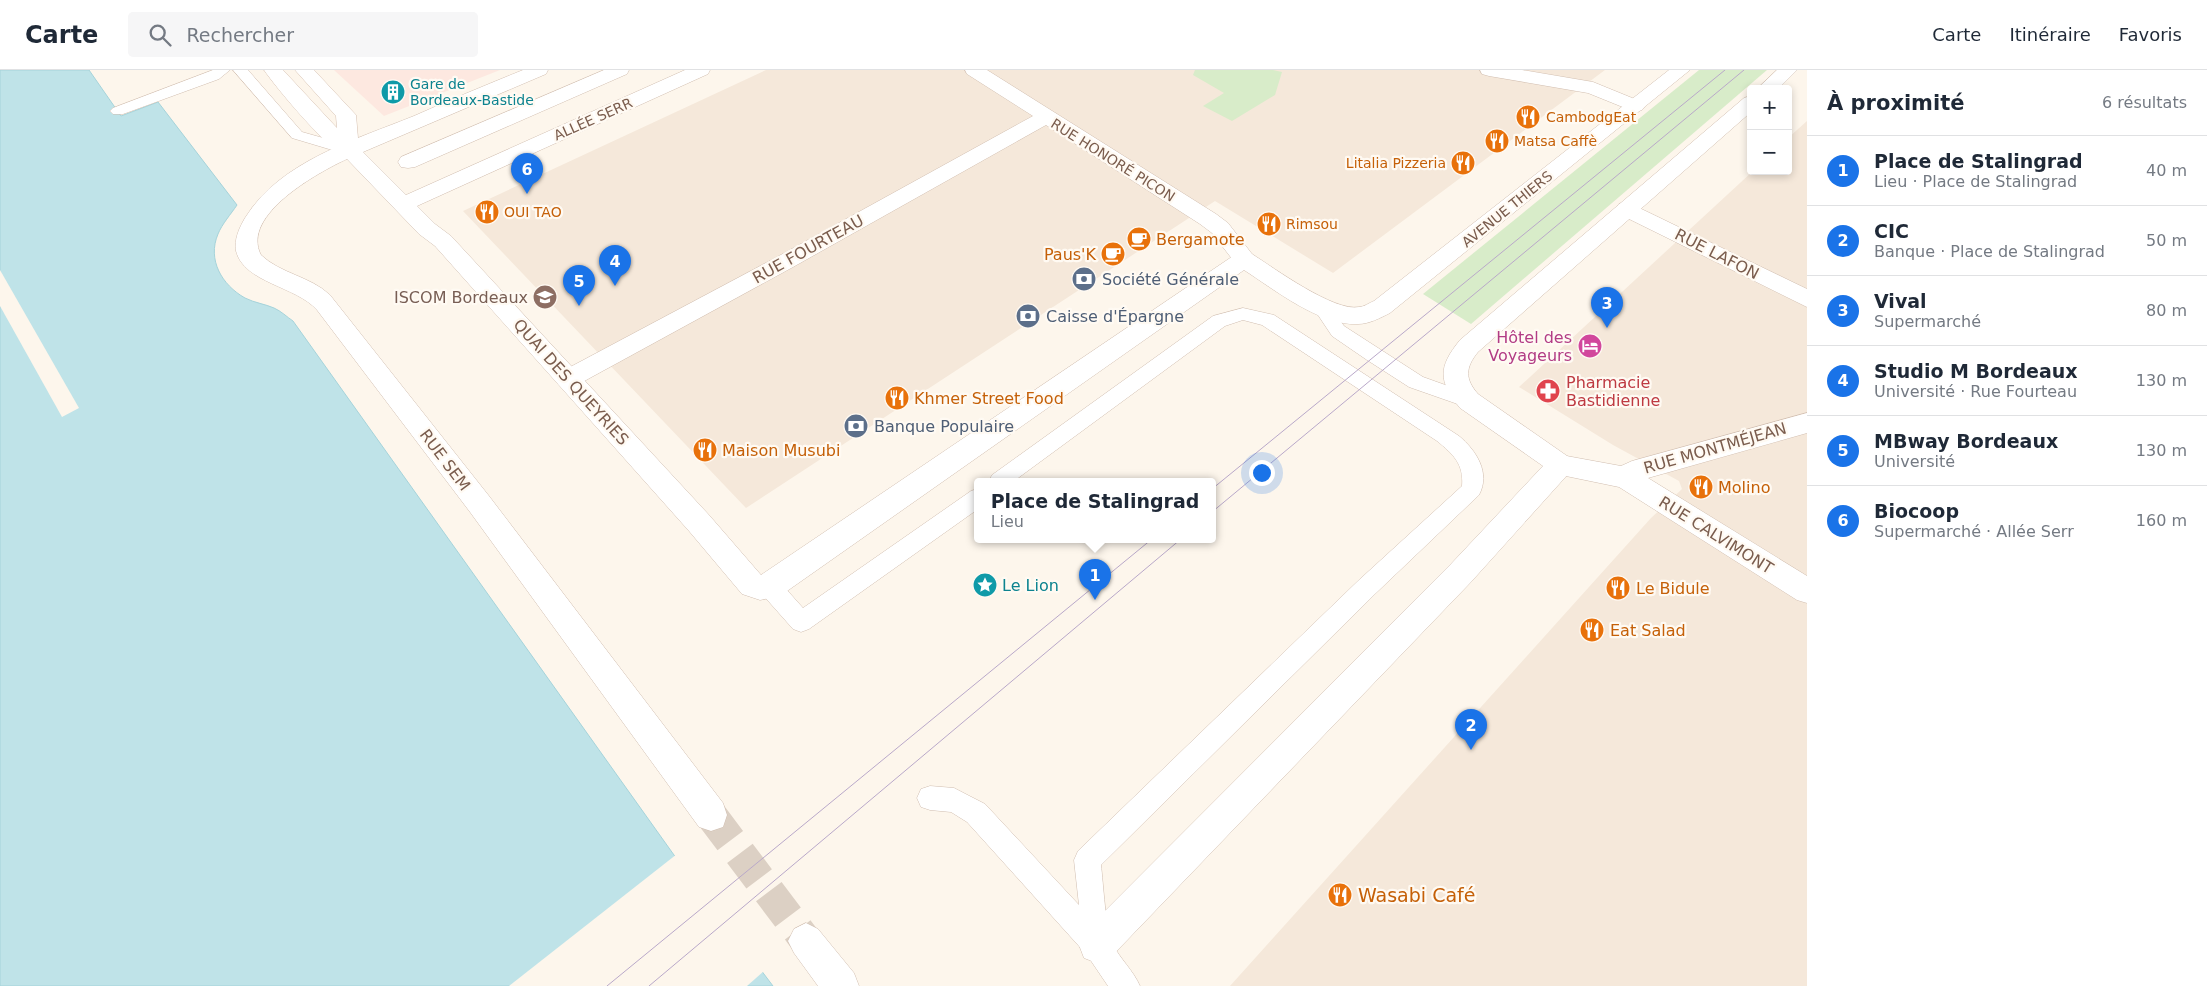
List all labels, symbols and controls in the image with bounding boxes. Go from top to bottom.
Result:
search box [128,12,478,57]
text: Carte [25,21,98,49]
icon: search [146,21,174,49]
text: Rechercher [186,24,294,46]
text: Carte [1932,24,1981,45]
text: Itinéraire [2009,24,2091,45]
text: Favoris [2119,24,2182,45]
place label: Gare de Bordeaux-Bastide [410,76,534,108]
building icon: Gare de Bordeaux-Bastide [380,79,406,105]
map controls [1747,85,1792,175]
button: + [1747,85,1792,130]
text: À proximité [1827,91,1964,115]
text: 6 résultats [2102,93,2187,112]
street label: ALLÉE SERR [551,94,635,143]
restaurant icon: CambodgEat [1515,104,1541,130]
place label: CambodgEat [1546,109,1637,125]
street label: RUE HONORÉ PICON [1048,115,1178,205]
restaurant icon: Matsa Caffè [1484,128,1510,154]
button: − [1747,130,1792,175]
place label: Matsa Caffè [1514,133,1597,149]
restaurant icon: Litalia Pizzeria [1450,150,1476,176]
text: Place de Stalingrad [1874,150,2083,172]
pin: 6 [511,153,543,194]
place label: Litalia Pizzeria [1346,155,1446,171]
text: 1 [1837,161,1849,180]
text: 40 m [2146,161,2187,180]
street label: AVENUE THIERS [1459,168,1556,250]
text: Lieu · Place de Stalingrad [1874,172,2077,191]
restaurant icon: OUI TAO [474,199,500,225]
place label: OUI TAO [504,204,562,220]
street label: RUE FOURTEAU [749,211,867,287]
restaurant icon: Rimsou [1256,211,1282,237]
place label: Rimsou [1286,216,1338,232]
text: CIC [1874,220,1909,242]
street label: RUE LAFON [1672,225,1762,283]
cafe icon: Bergamote [1126,226,1152,252]
place label: Bergamote [1156,230,1245,249]
text: 2 [1837,231,1849,250]
text: 50 m [2146,231,2187,250]
cafe icon: Paus'K [1100,241,1126,267]
text: Banque · Place de Stalingrad [1874,242,2105,261]
pin: 4 [599,245,631,286]
place label: Paus'K [1044,245,1097,264]
pin: 5 [563,265,595,306]
bank icon: Société Générale [1071,266,1097,292]
place label: Société Générale [1102,270,1239,289]
school or university icon: ISCOM Bordeaux [532,284,558,310]
pin: 3 [1591,287,1623,328]
place label: ISCOM Bordeaux [394,288,528,307]
text: Vival [1874,290,1927,312]
text: 3 [1837,301,1849,320]
text: 80 m [2146,301,2187,320]
bank icon: Caisse d'Épargne [1015,303,1041,329]
place label: Caisse d'Épargne [1046,307,1184,326]
text: Supermarché [1874,312,1981,331]
street label: QUAI DES QUEYRIES [509,315,633,449]
place label: Hôtel des Voyageurs [1488,328,1572,365]
hotel icon: Hôtel des Voyageurs [1577,333,1603,359]
text: Studio M Bordeaux [1874,360,2078,382]
text: 4 [1837,371,1849,390]
text: 130 m [2136,371,2187,390]
place label: Pharmacie Bastidienne [1566,373,1660,410]
pharmacy icon: Pharmacie Bastidienne [1535,378,1561,404]
text: Université · Rue Fourteau [1874,382,2077,401]
restaurant icon: Khmer Street Food [884,385,910,411]
place label: Khmer Street Food [914,389,1064,408]
bank icon: Banque Populaire [843,413,869,439]
place label: Banque Populaire [874,417,1014,436]
street label: RUE MONTMÉJEAN [1641,418,1789,478]
street label: RUE SEM [416,425,474,495]
text: MBway Bordeaux [1874,430,2058,452]
restaurant icon: Maison Musubi [692,437,718,463]
place label: Maison Musubi [722,441,840,460]
text: 5 [1837,441,1849,460]
text: 130 m [2136,441,2187,460]
text: Université [1874,452,1955,471]
your location [1249,460,1275,486]
restaurant icon: Molino [1688,474,1714,500]
popup [974,478,1216,543]
place label: Molino [1718,478,1770,497]
text: Place de Stalingrad [991,490,1199,512]
street label: RUE CALVIMONT [1655,492,1777,578]
text: Biocoop [1874,500,1959,522]
text: 6 [1837,511,1849,530]
text: 160 m [2136,511,2187,530]
text: Lieu [991,512,1024,531]
text: Supermarché · Allée Serr [1874,522,2074,541]
pin: 1 [1079,559,1111,600]
place icon: Le Lion [972,572,998,598]
restaurant icon: Le Bidule [1605,575,1631,601]
place label: Le Lion [1002,576,1059,595]
place label: Le Bidule [1636,579,1710,598]
restaurant icon: Eat Salad [1579,617,1605,643]
place label: Eat Salad [1610,621,1686,640]
pin: 2 [1455,709,1487,750]
restaurant icon: Wasabi Café [1327,882,1353,908]
place label: Wasabi Café [1358,884,1475,906]

